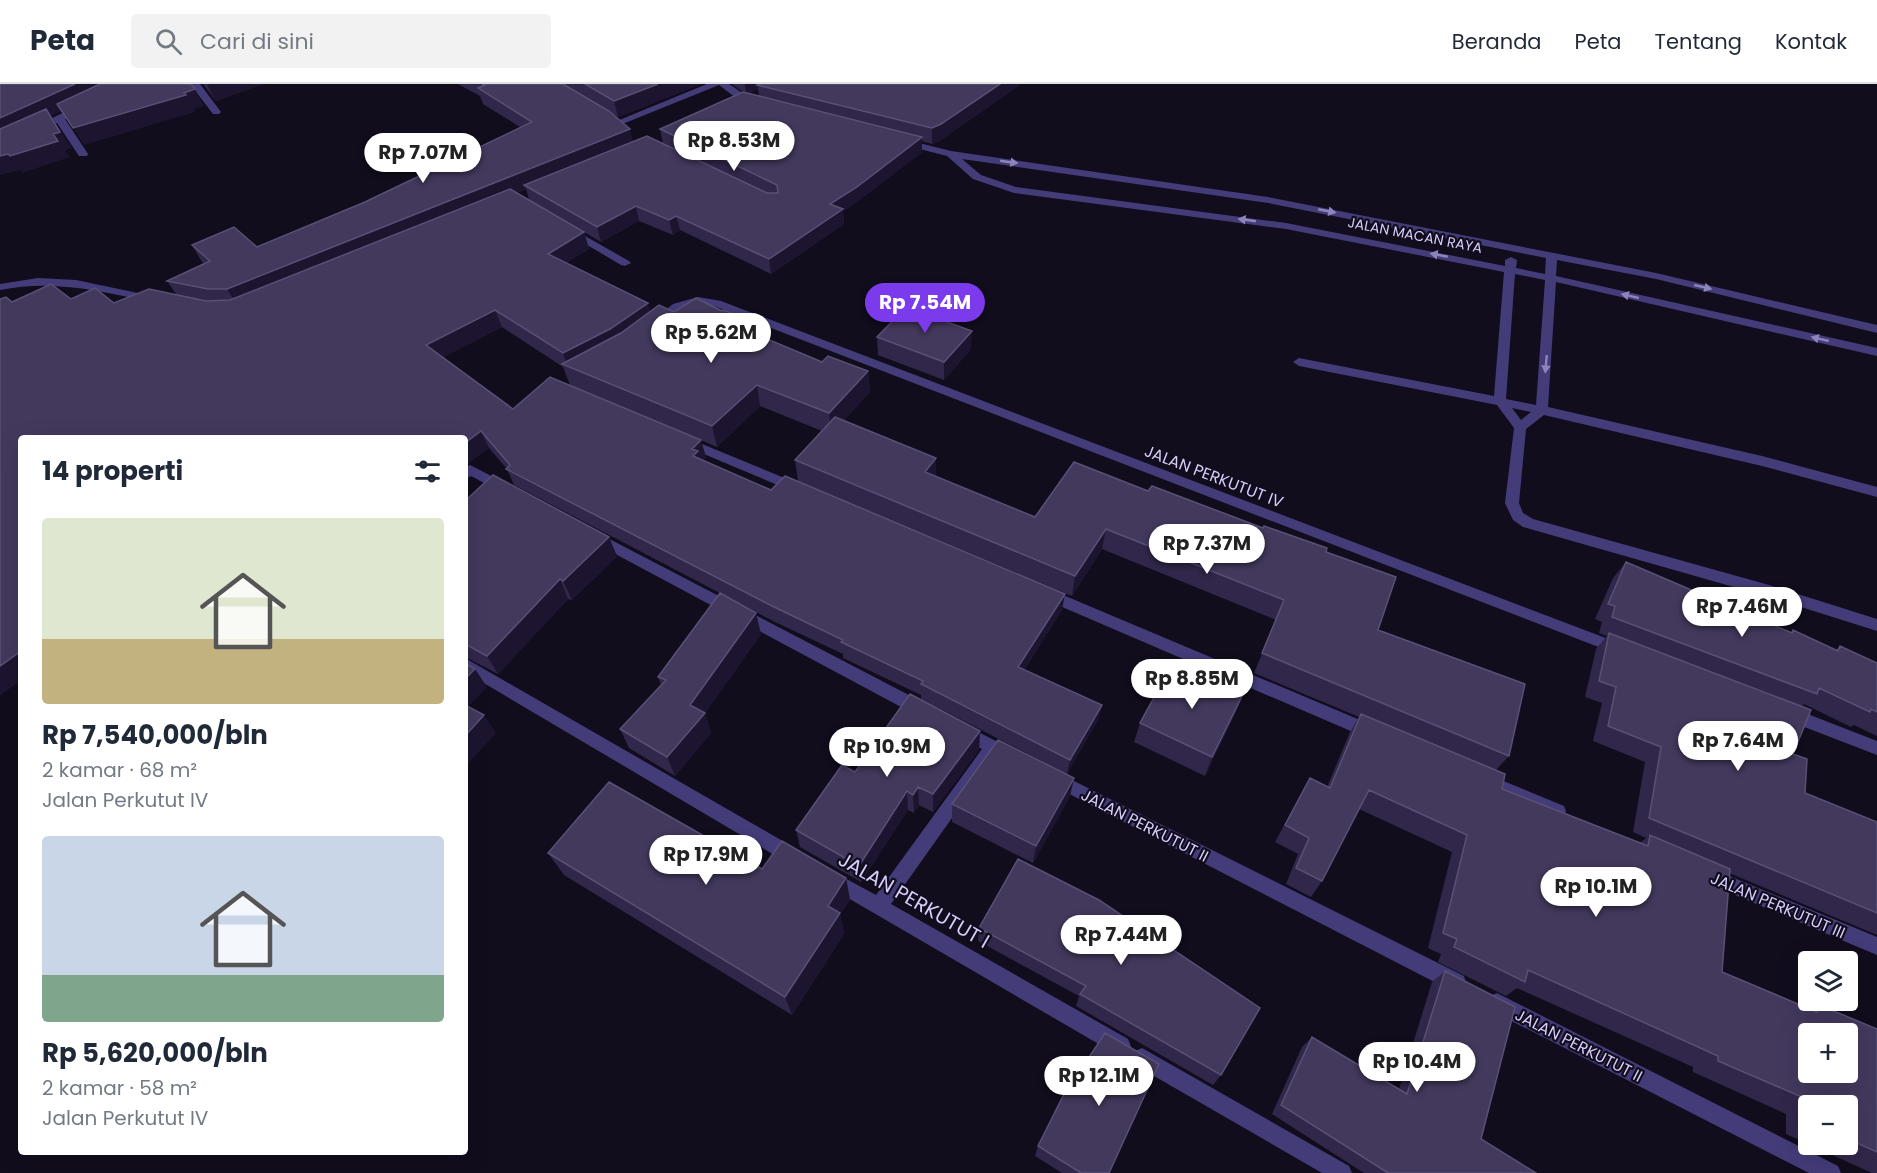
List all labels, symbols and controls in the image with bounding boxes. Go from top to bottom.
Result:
search box [131,14,551,68]
text: Peta [30,21,95,60]
icon: search [152,25,185,58]
text: Cari di sini [200,26,314,57]
text: Beranda [1452,27,1542,56]
text: Peta [1575,27,1622,56]
text: Tentang [1655,27,1742,56]
text: Kontak [1775,27,1847,56]
pin: Rp 8.53M [672,121,796,172]
text: Rp 8.53M [688,126,780,154]
pin: Rp 7.07M [361,133,485,184]
text: Rp 7.07M [378,138,468,166]
one-way arrow [1000,158,1019,167]
one-way arrow [1317,207,1336,216]
street label: JALAN MACAN RAYA [1346,212,1484,258]
one-way arrow [1238,216,1257,225]
one-way arrow [1429,250,1448,259]
pin: Rp 7.54M [863,283,987,334]
one-way arrow [1694,283,1712,293]
text: Rp 7.54M [879,288,971,316]
one-way arrow [1621,290,1639,300]
pin: Rp 5.62M [649,313,773,364]
text: Rp 5.62M [665,318,757,346]
one-way arrow [1811,333,1829,343]
one-way arrow [1541,354,1551,373]
street label: JALAN PERKUTUT IV [1141,439,1287,514]
text: 14 properti [42,453,183,489]
icon: filters [411,455,444,488]
pin: Rp 7.37M [1145,524,1269,575]
text: Rp 7.37M [1163,529,1251,557]
icon: home [189,557,297,665]
pin: Rp 7.46M [1680,587,1804,638]
text: Rp 7.46M [1696,592,1788,620]
pin: Rp 8.85M [1130,659,1254,710]
text: Rp 8.85M [1145,664,1239,692]
text: Rp 7,540,000/bln [42,717,268,753]
pin: Rp 7.64M [1676,721,1800,772]
text: Rp 7.64M [1692,726,1784,754]
pin: Rp 10.9M [825,727,949,778]
text: Rp 10.9M [843,732,931,760]
text: 2 kamar · 68 m² [42,756,197,784]
street label: JALAN PERKUTUT II [1077,783,1213,868]
text: Jalan Perkutut IV [42,786,208,814]
pin: Rp 17.9M [644,835,768,886]
text: Rp 17.9M [663,840,749,868]
street label: JALAN PERKUTUT I [833,845,995,955]
pin: Rp 10.1M [1534,867,1658,918]
street label: JALAN PERKUTUT III [1707,867,1849,944]
text: Rp 10.1M [1555,872,1637,900]
icon: home [189,875,297,983]
pin: Rp 7.44M [1059,915,1183,966]
text: Rp 7.44M [1075,920,1167,948]
map controls [1798,951,1858,1155]
button: layers [1798,951,1858,1011]
street label: JALAN PERKUTUT II [1511,1003,1647,1088]
button: + [1798,1023,1858,1083]
text: Rp 5,620,000/bln [42,1035,268,1071]
pin: Rp 10.4M [1355,1042,1479,1093]
text: Rp 10.4M [1373,1047,1461,1075]
pin: Rp 12.1M [1037,1056,1161,1107]
text: Rp 12.1M [1058,1061,1140,1089]
text: 2 kamar · 58 m² [42,1074,197,1102]
button: − [1798,1095,1858,1155]
text: Jalan Perkutut IV [42,1104,208,1132]

